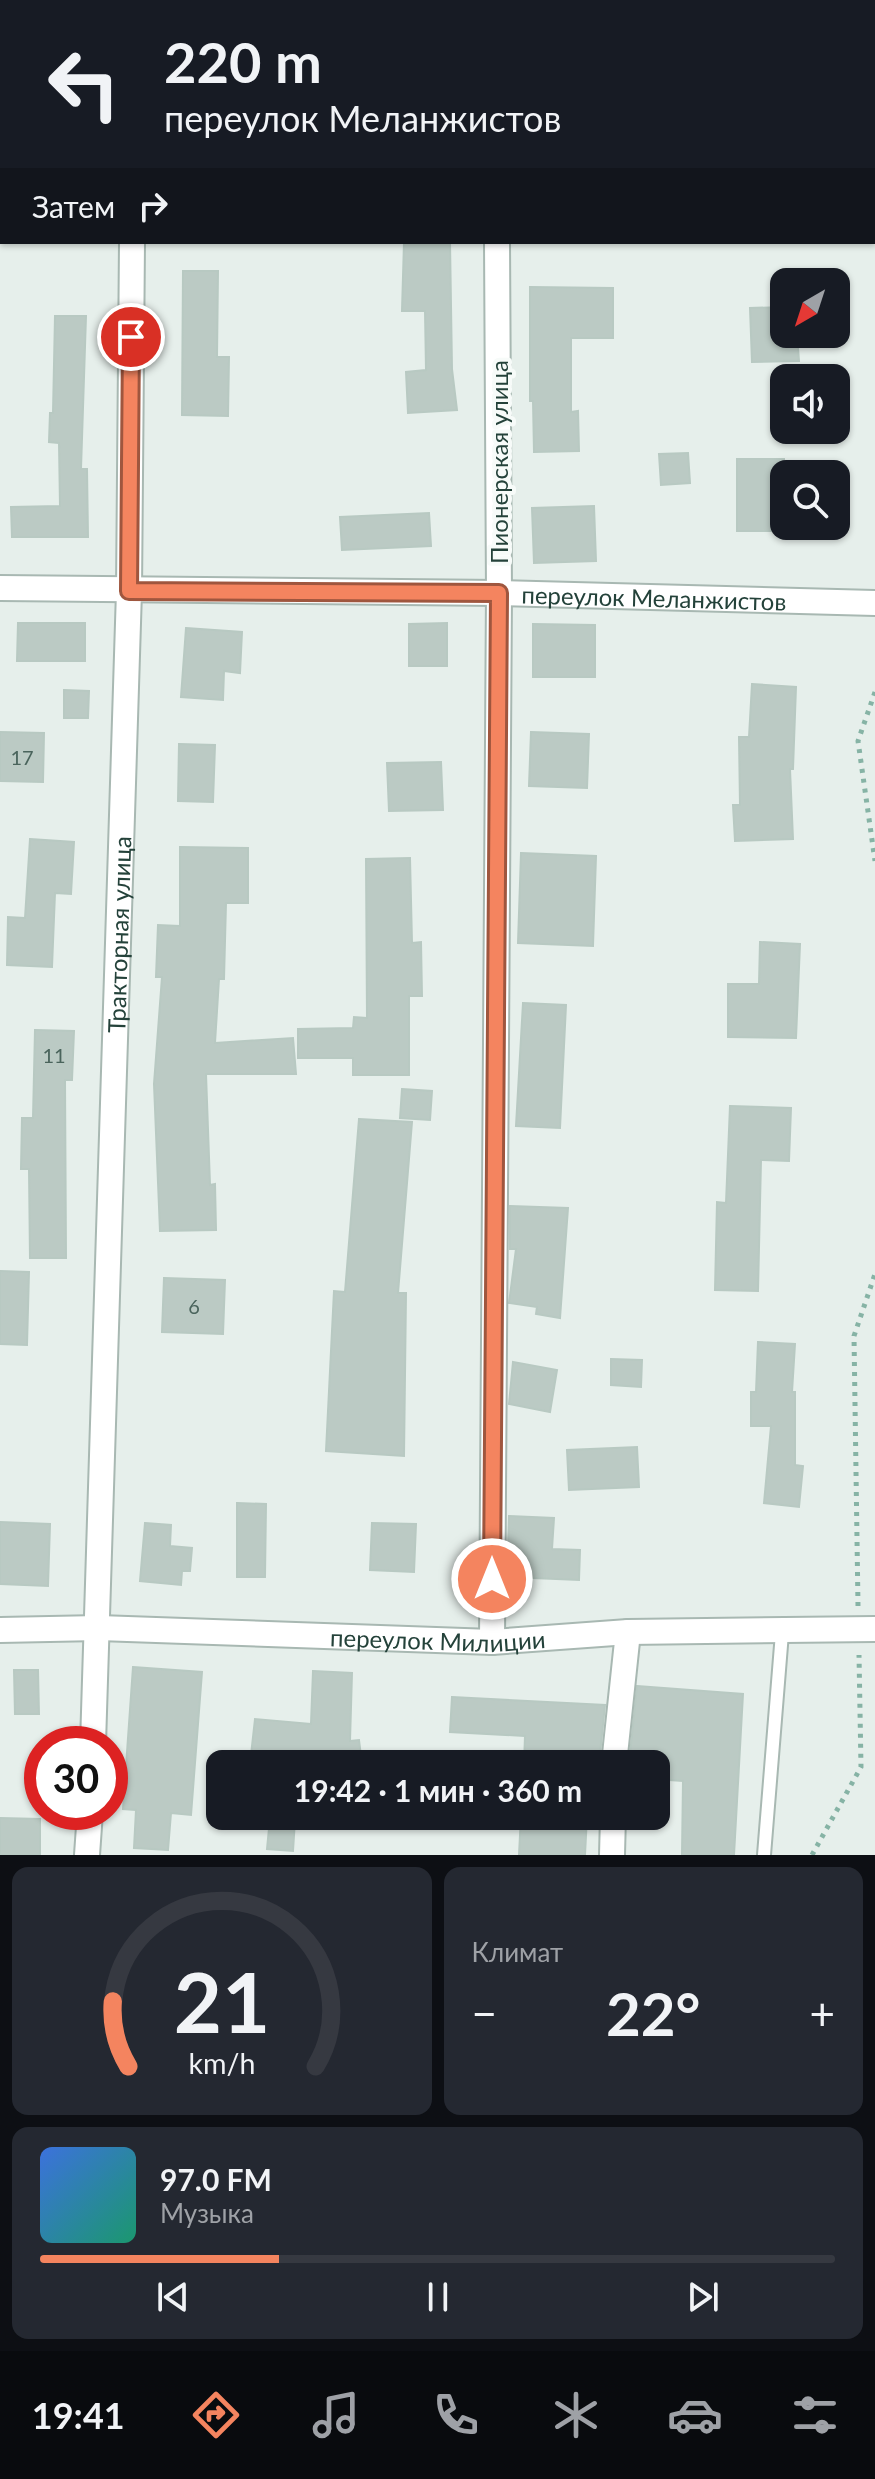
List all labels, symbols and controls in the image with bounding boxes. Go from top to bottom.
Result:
text: 220 m [164,28,322,95]
icon: left [32,32,136,136]
text: переулок Меланжистов [164,96,561,140]
icon: right [131,184,175,228]
text: Затем [32,188,115,224]
north arrow [770,268,850,348]
map controls [770,268,850,540]
pin [97,303,165,371]
icon: arrive [109,315,153,359]
street label: Пионерская улица [484,360,513,564]
button: sound [770,364,850,444]
button: search [770,460,850,540]
street label: переулок Меланжистов [521,579,787,615]
house number: 17 [10,745,34,769]
street label: Тракторная улица [101,835,136,1033]
house number: 11 [42,1043,66,1067]
house number: 6 [188,1294,200,1318]
position arrow [450,1537,534,1621]
street label: переулок Милиции [330,1622,546,1657]
speed limit sign: 30 [24,1726,128,1830]
text: 19:42 · 1 мин · 360 m [294,1772,582,1808]
text: Климат [472,1936,563,1968]
text: 21 [174,1951,270,2051]
text: 22° [606,1977,701,2049]
text: − [472,1987,497,2039]
text: + [809,1987,835,2039]
text: km/h [188,2046,255,2080]
text: 97.0 FM [160,2161,272,2197]
text: Музыка [160,2197,254,2229]
icon: previous [151,2275,195,2319]
icon: pause [416,2275,460,2319]
icon: next [681,2275,725,2319]
icon: directions [188,2387,244,2443]
icon: music [308,2387,364,2443]
icon: phone [428,2387,484,2443]
icon: climate [548,2387,604,2443]
icon: car [667,2387,723,2443]
icon: filters [787,2387,843,2443]
text: 19:41 [32,2393,125,2437]

